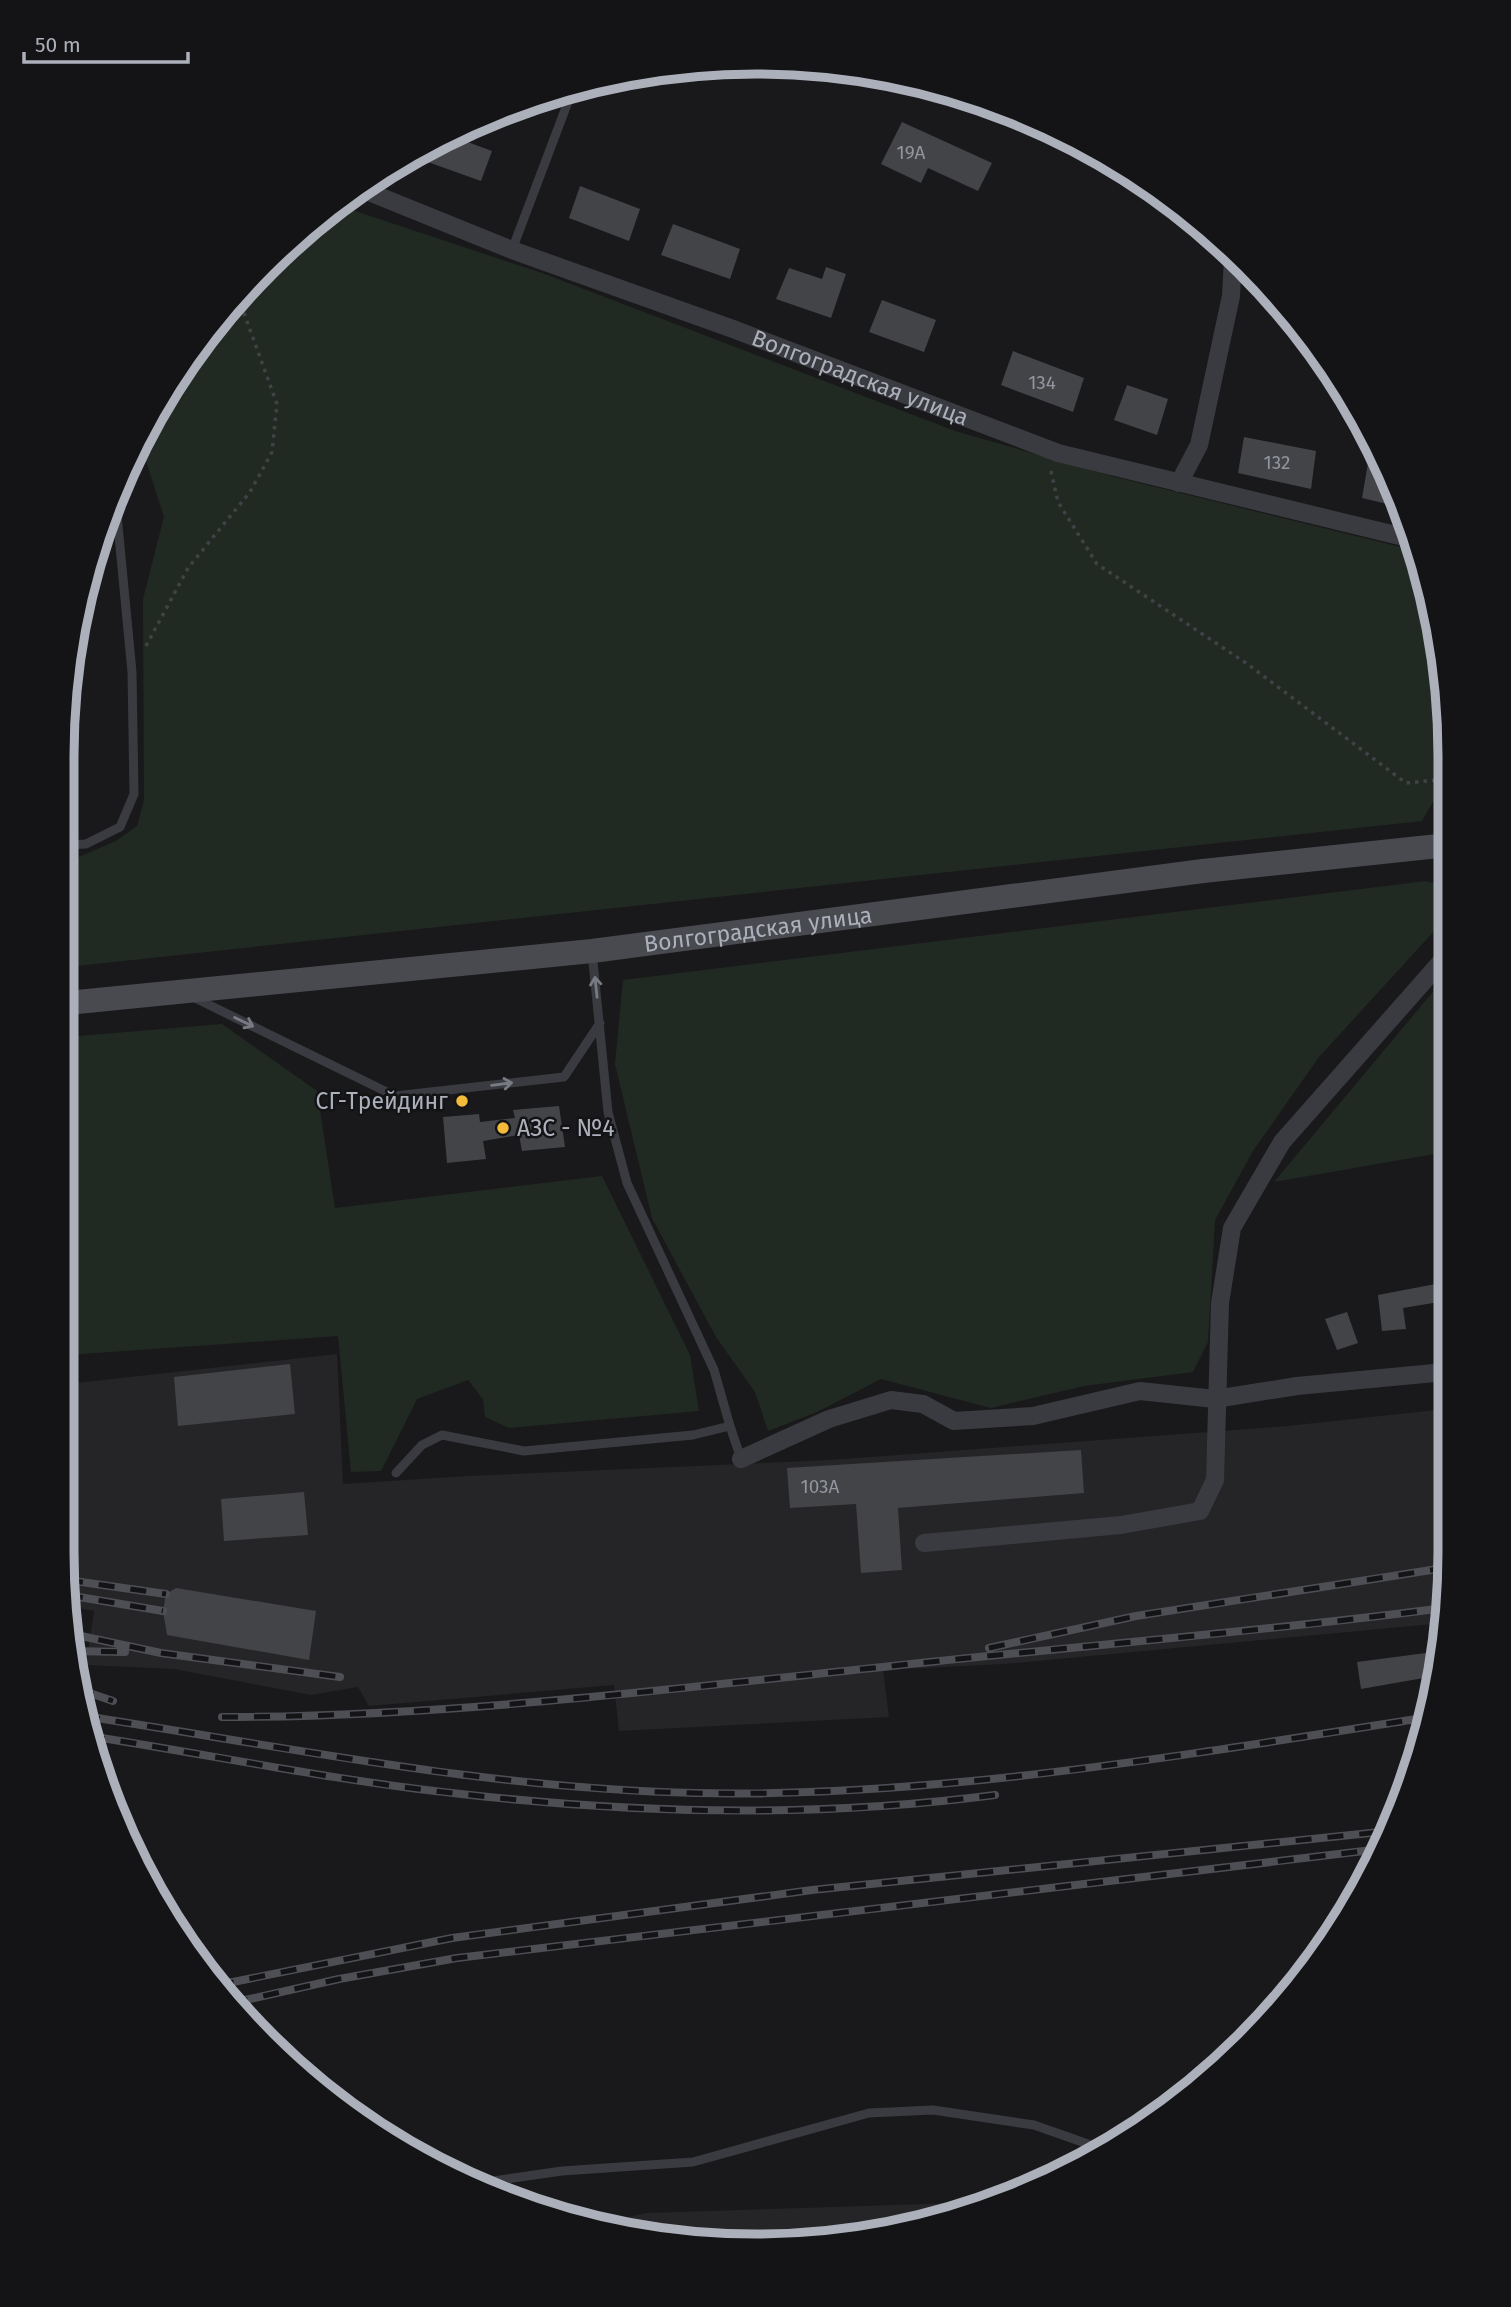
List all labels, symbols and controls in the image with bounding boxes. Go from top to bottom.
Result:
scale bar [24,21,189,65]
text: 50 m [35,32,81,58]
house number: 19А [897,141,926,164]
street label: Волгоградская улица [748,324,973,432]
house number: 134 [1028,371,1056,394]
house number: 132 [1264,451,1290,474]
street label: Волгоградская улица [642,900,874,958]
one-way arrow [589,976,602,999]
one-way arrow [233,1015,254,1029]
one-way arrow [490,1078,513,1091]
place label: СГ-Трейдинг [316,1087,448,1115]
marker: СГ-Трейдинг [454,1093,470,1109]
place label: АЗС - №4 [517,1114,615,1142]
marker: АЗС - №4 [495,1120,511,1136]
house number: 103А [800,1475,840,1498]

